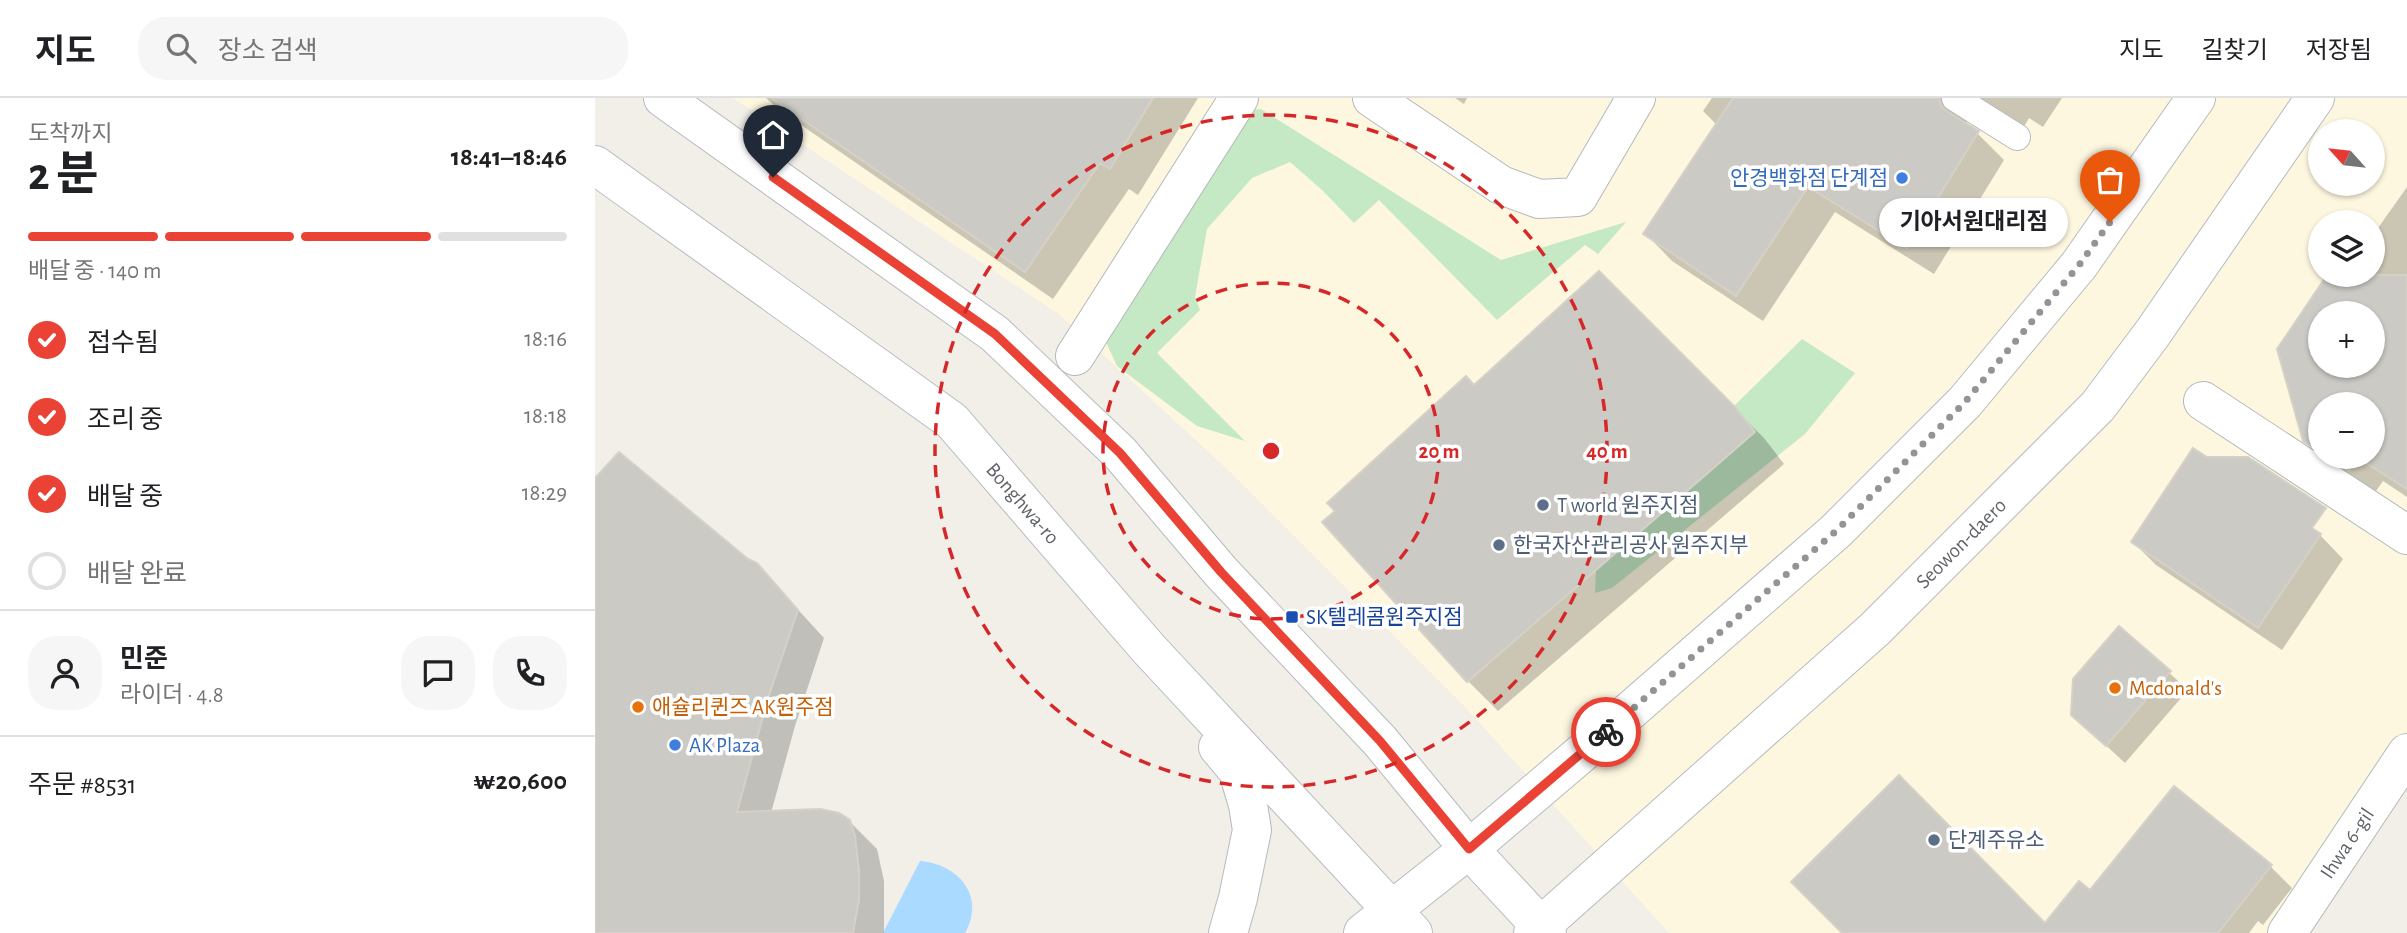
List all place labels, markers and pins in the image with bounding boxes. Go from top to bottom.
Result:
pin [743,105,803,177]
pin [2080,150,2140,222]
place label: 안경백화점 단계점 [1730,167,1888,189]
marker: 안경백화점 단계점 [1894,170,1910,186]
callout: 기아서원대리점 [1879,198,2068,246]
centre of rings [1259,439,1283,463]
place label: T world 원주지점 [1557,494,1698,516]
marker: T world 원주지점 [1535,497,1551,513]
place label: 한국자산관리공사 원주지부 [1513,534,1748,556]
marker: 한국자산관리공사 원주지부 [1491,537,1507,553]
place label: SK텔레콤원주지점 [1306,606,1463,628]
marker: SK텔레콤원주지점 [1284,609,1300,625]
place label: Mcdonald's [2129,678,2222,699]
marker: Mcdonald's [2107,680,2123,696]
place label: 애슐리퀸즈 AK원주점 [652,696,834,718]
marker: 애슐리퀸즈 AK원주점 [630,699,646,715]
place label: AK Plaza [689,735,761,756]
marker: AK Plaza [667,737,683,753]
place label: 단계주유소 [1948,829,2045,851]
marker: 단계주유소 [1926,832,1942,848]

